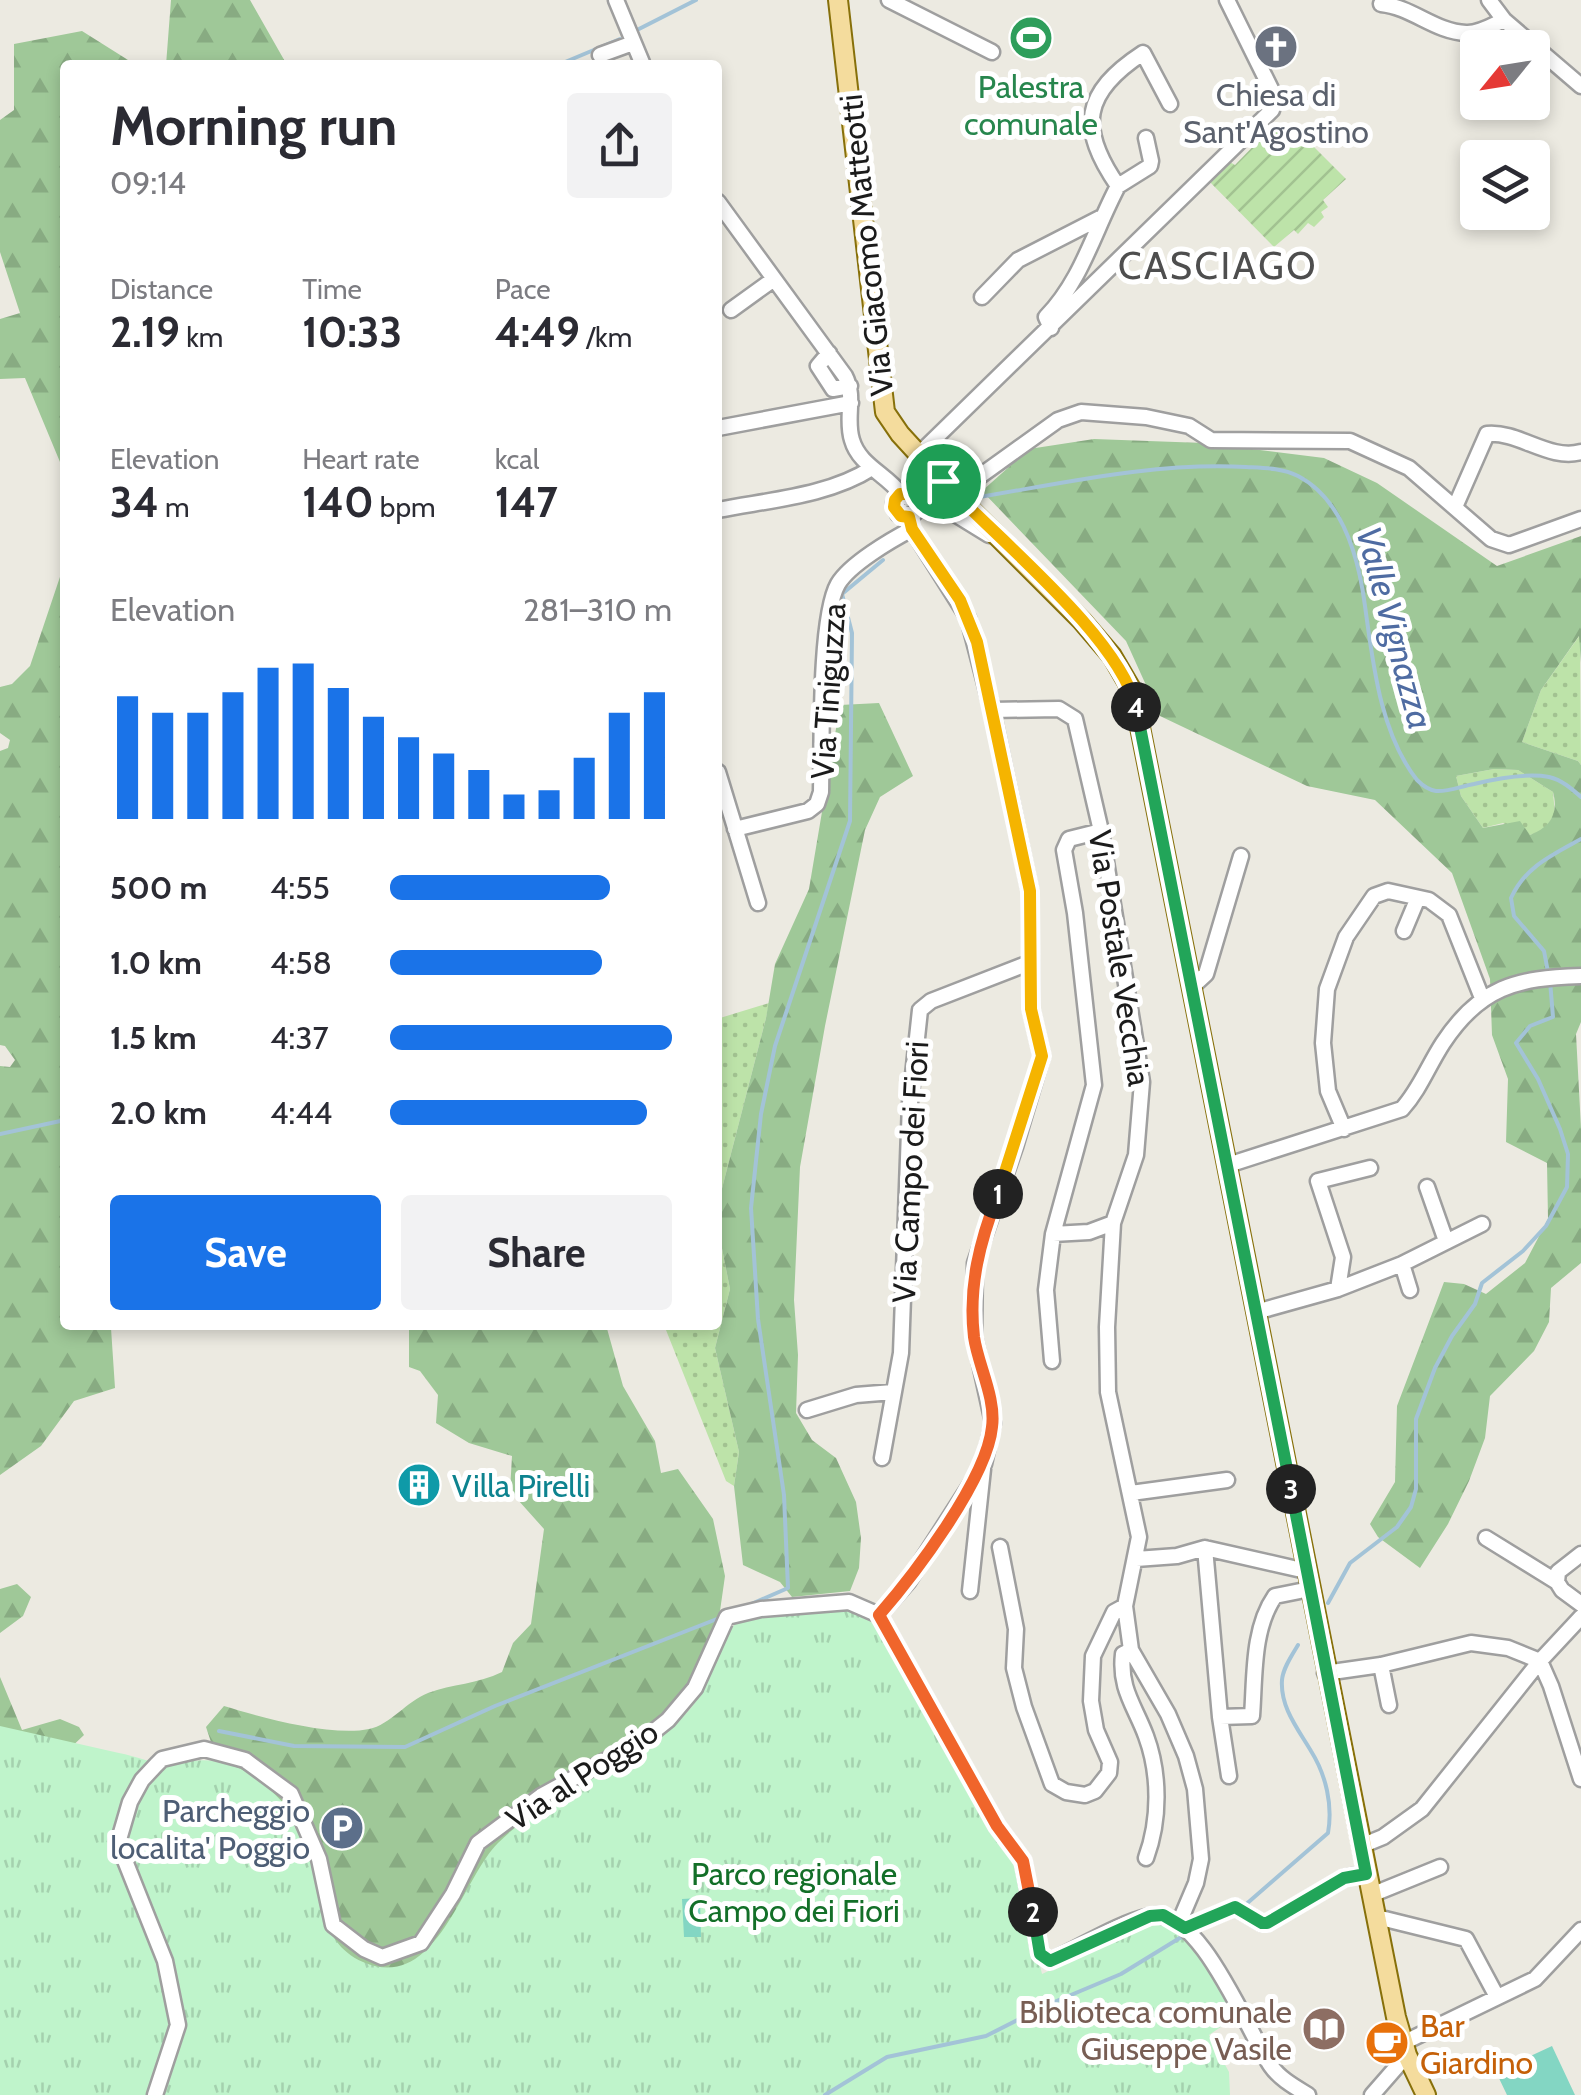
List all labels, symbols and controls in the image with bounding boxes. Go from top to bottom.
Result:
sports icon: Palestra comunale [1008,15,1054,61]
church icon: Chiesa di Sant'Agostino [1253,24,1299,70]
north arrow [1460,30,1550,120]
map controls [1460,30,1550,230]
place label: Palestra comunale [964,67,1098,143]
place label: Chiesa di Sant'Agostino [1183,75,1369,151]
text: Morning run [110,92,397,159]
street label: Via Giacomo Matteotti [831,92,901,398]
button: share [567,93,672,198]
button: layers [1460,140,1550,230]
text: 09:14 [110,163,186,202]
district label: CASCIAGO [1118,242,1318,289]
text: Distance [110,272,213,306]
text: Time [302,272,362,306]
text: Pace [495,272,551,306]
text: 2.19 [110,306,180,358]
text: 10:33 [302,306,402,358]
text: 4:49 [495,306,580,358]
text: km [180,320,223,354]
text: /km [580,320,632,354]
pin [901,439,986,524]
text: Elevation [110,442,219,476]
text: Heart rate [302,442,420,476]
text: kcal [495,442,539,476]
icon: arrive [916,454,971,509]
text: 34 [110,476,159,528]
text: 140 [302,476,374,528]
text: 147 [495,476,558,528]
text: m [159,490,190,524]
text: bpm [374,490,436,524]
water label: Valle Vignazza [1347,522,1443,734]
text: Elevation [110,590,235,629]
text: 281–310 m [523,590,672,629]
street label: Via Tiniguzza [802,601,854,781]
pin: 4 [1111,682,1161,732]
text: 4 [1127,690,1145,724]
street label: Via Postale Vecchia [1081,827,1160,1089]
text: 500 m [110,868,207,907]
text: 4:55 [270,868,330,907]
text: 1.0 km [110,943,202,982]
text: 4:58 [270,943,332,982]
text: 1.5 km [110,1018,197,1057]
text: 4:37 [270,1018,329,1057]
street label: Via Campo dei Fiori [884,1040,936,1304]
text: 2.0 km [110,1093,207,1132]
text: 4:44 [270,1093,332,1132]
pin: 1 [973,1169,1023,1219]
text: 1 [993,1177,1003,1211]
button: Save [110,1195,381,1310]
button: Share [401,1195,672,1310]
building icon: Villa Pirelli [396,1462,442,1508]
pin: 3 [1266,1464,1316,1514]
place label: Villa Pirelli [452,1466,590,1505]
text: 3 [1283,1472,1299,1506]
street label: Via al Poggio [499,1712,665,1838]
place label: Parcheggio localita' Poggio [110,1791,310,1867]
parking icon: Parcheggio localita' Poggio [319,1805,365,1851]
park label: Parco regionale Campo dei Fiori [688,1854,900,1930]
pin: 2 [1008,1887,1058,1937]
text: 2 [1026,1895,1040,1929]
place label: Biblioteca comunale Giuseppe Vasile [1019,1992,1292,2068]
library icon: Biblioteca comunale Giuseppe Vasile [1301,2006,1347,2052]
place label: Bar Giardino [1420,2006,1533,2082]
cafe icon: Bar Giardino [1364,2020,1410,2066]

